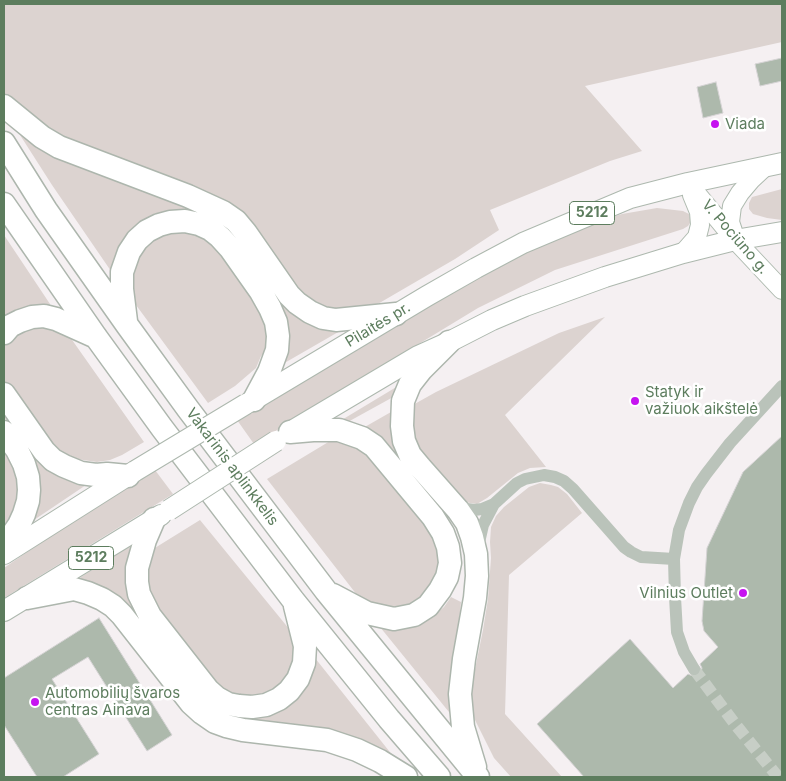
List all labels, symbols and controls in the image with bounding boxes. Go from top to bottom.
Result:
place label: Viada [725,115,765,133]
marker: Viada [709,118,721,130]
street label: V. Pociūno g. [698,196,772,278]
road number: 5212 [570,202,614,224]
street label: Pilaitės pr. [342,299,414,351]
place label: Statyk ir važiuok aikštelė [645,383,758,418]
marker: Statyk ir važiuok aikštelė [629,395,641,407]
street label: Vakarinis aplinkkelis [182,405,282,529]
road number: 5212 [68,546,114,570]
place label: Vilnius Outlet [639,584,733,602]
marker: Vilnius Outlet [737,587,749,599]
place label: Automobilių švaros centras Ainava [45,684,180,719]
marker: Automobilių švaros centras Ainava [29,696,41,708]

